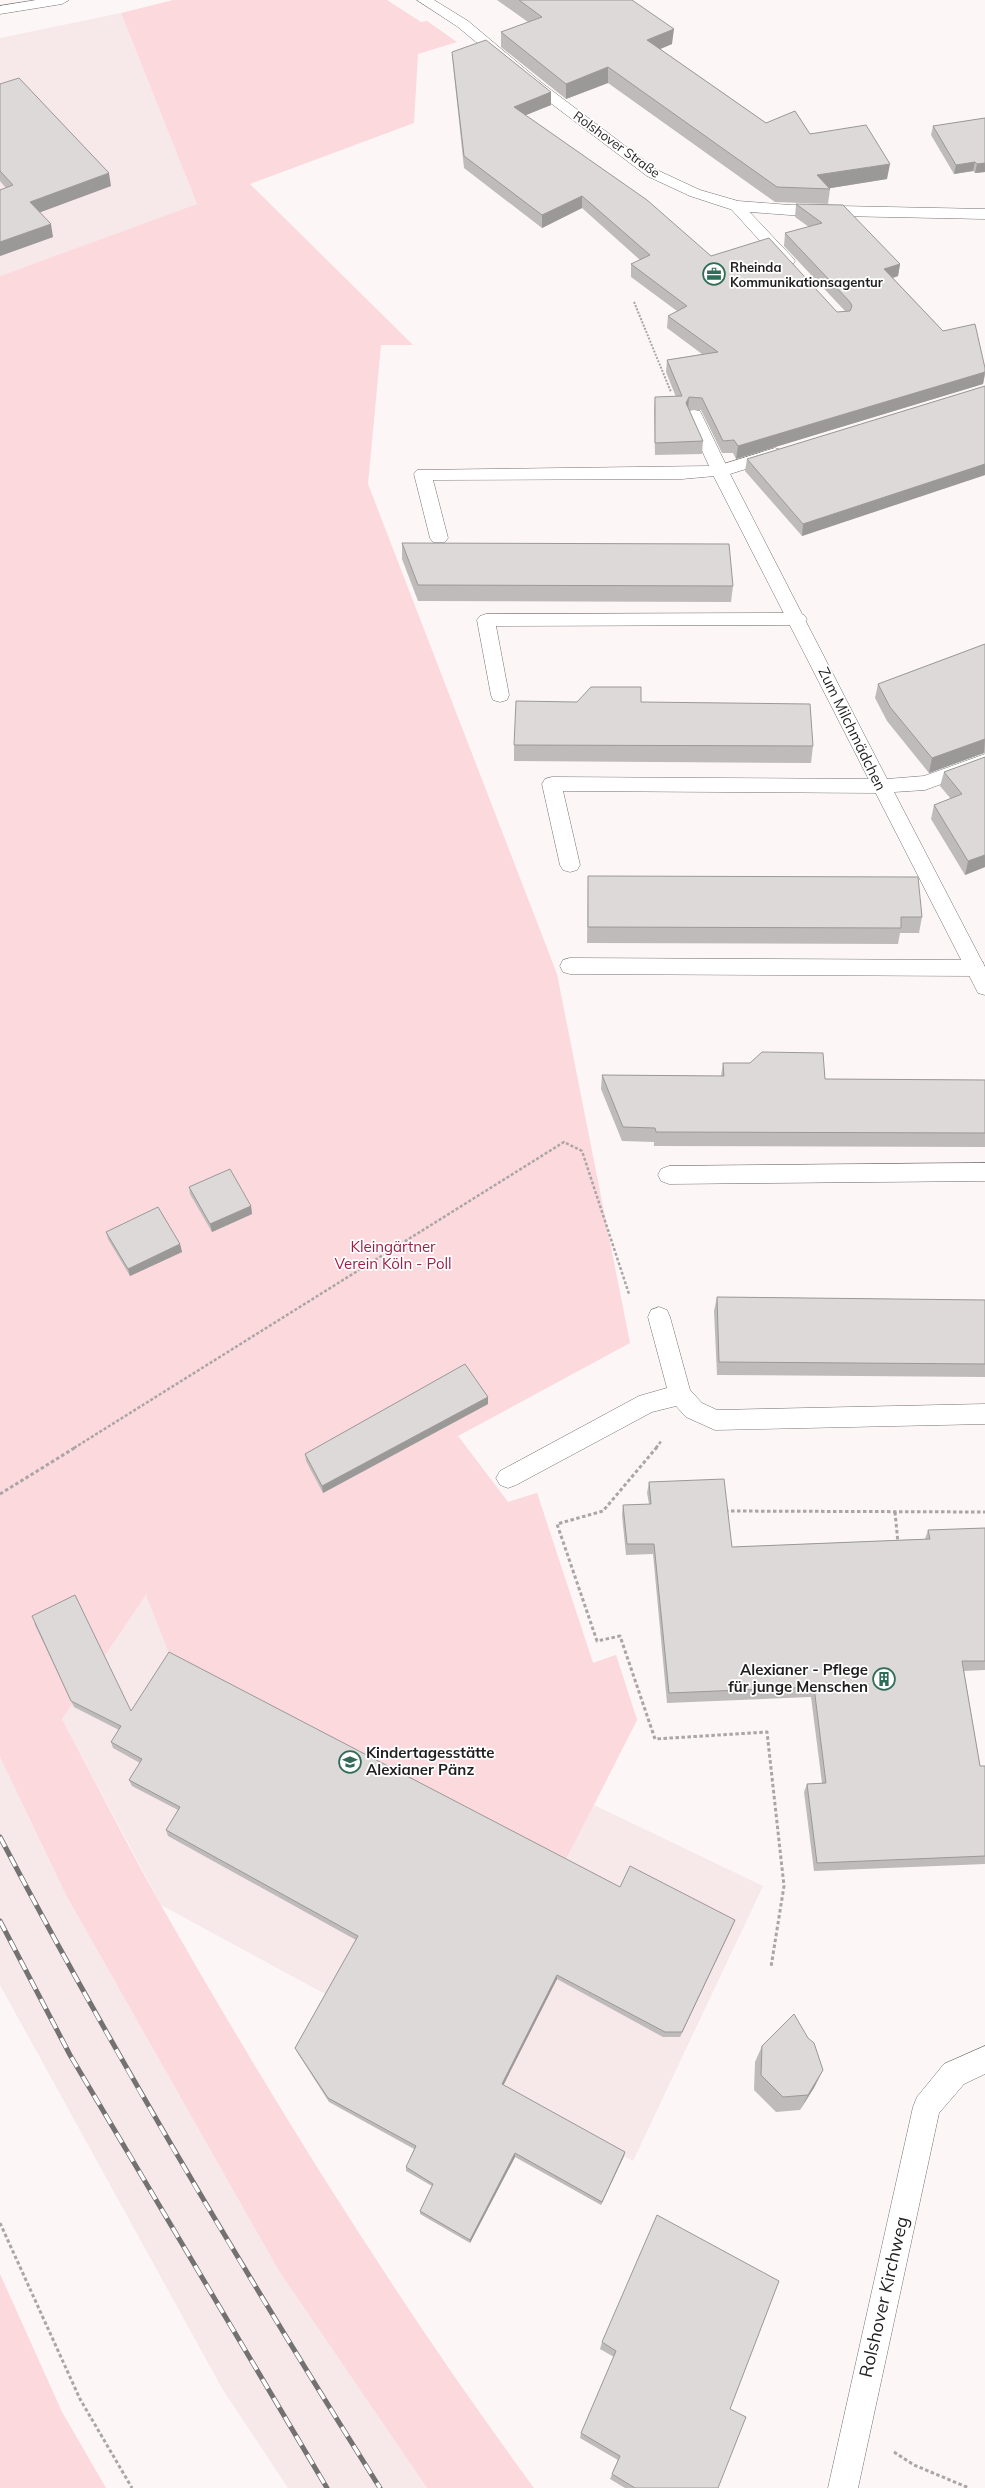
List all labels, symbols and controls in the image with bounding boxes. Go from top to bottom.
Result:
street label: Rolshover Straße [571,107,663,181]
place label: Rheinda Kommunikationsagentur [730,259,884,290]
office icon: Rheinda Kommunikationsagentur [701,261,727,287]
street label: Zum Milchmädchen [814,664,891,794]
park label: Kleingärtner Verein Köln - Poll [334,1237,452,1273]
place label: Alexianer - Pflege für junge Menschen [728,1660,868,1696]
building icon: Alexianer - Pflege für junge Menschen [871,1666,897,1692]
place label: Kindertagesstätte Alexianer Pänz [366,1743,494,1779]
school or university icon: Kindertagesstätte Alexianer Pänz [337,1749,363,1775]
street label: Rolshover Kirchweg [854,2214,913,2380]

